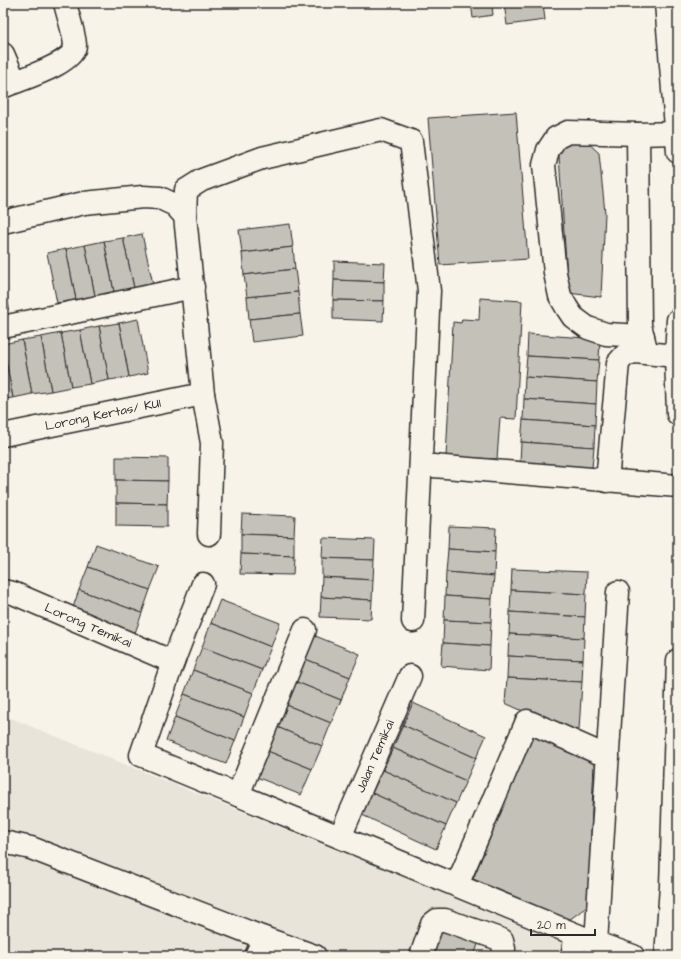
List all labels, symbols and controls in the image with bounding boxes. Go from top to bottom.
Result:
street label: Lorong Kertas/ KU1 [43,394,163,435]
street label: Lorong Temikai [42,599,134,652]
street label: Jalan Temikai [351,717,399,796]
scale bar [531,911,595,937]
text: 20 m [537,917,566,934]

